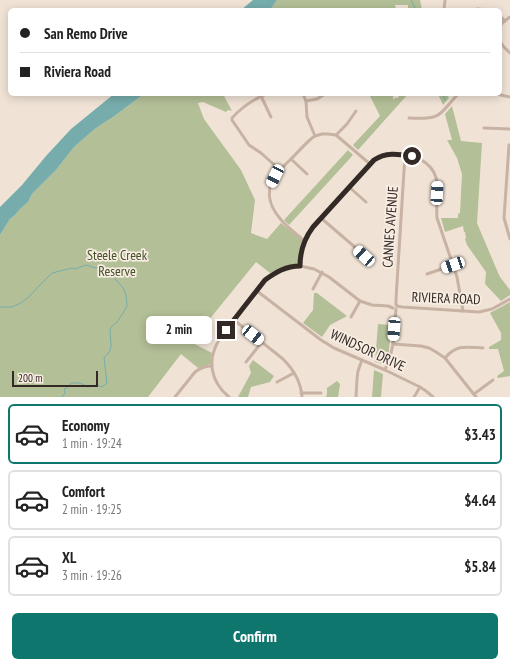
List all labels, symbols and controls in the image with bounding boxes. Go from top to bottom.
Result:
text: San Remo Drive [44,24,128,43]
text: Riviera Road [44,62,111,81]
route start [403,147,421,165]
car [264,163,286,189]
car [430,181,444,205]
street label: CANNES AVENUE [378,186,402,268]
car [351,244,377,268]
park label: Steele Creek Reserve [87,246,148,280]
car [440,255,466,275]
street label: RIVIERA ROAD [411,288,481,308]
callout: 2 min [146,316,212,344]
car [387,317,401,341]
text: 2 min [166,321,192,338]
route end [217,321,235,339]
car [240,323,266,347]
street label: WINDSOR DRIVE [328,325,408,375]
scale bar [12,369,98,388]
text: 200 m [18,371,42,385]
icon: car [14,416,50,452]
text: Economy [62,416,110,435]
text: $3.43 [464,425,496,444]
text: 1 min · 19:24 [62,435,122,452]
icon: car [14,482,50,518]
text: Comfort [62,482,105,501]
text: $4.64 [464,491,496,510]
text: 2 min · 19:25 [62,501,122,518]
icon: car [14,548,50,584]
text: XL [62,548,76,567]
text: $5.84 [464,557,496,576]
text: 3 min · 19:26 [62,567,122,584]
button: Confirm [12,613,498,659]

